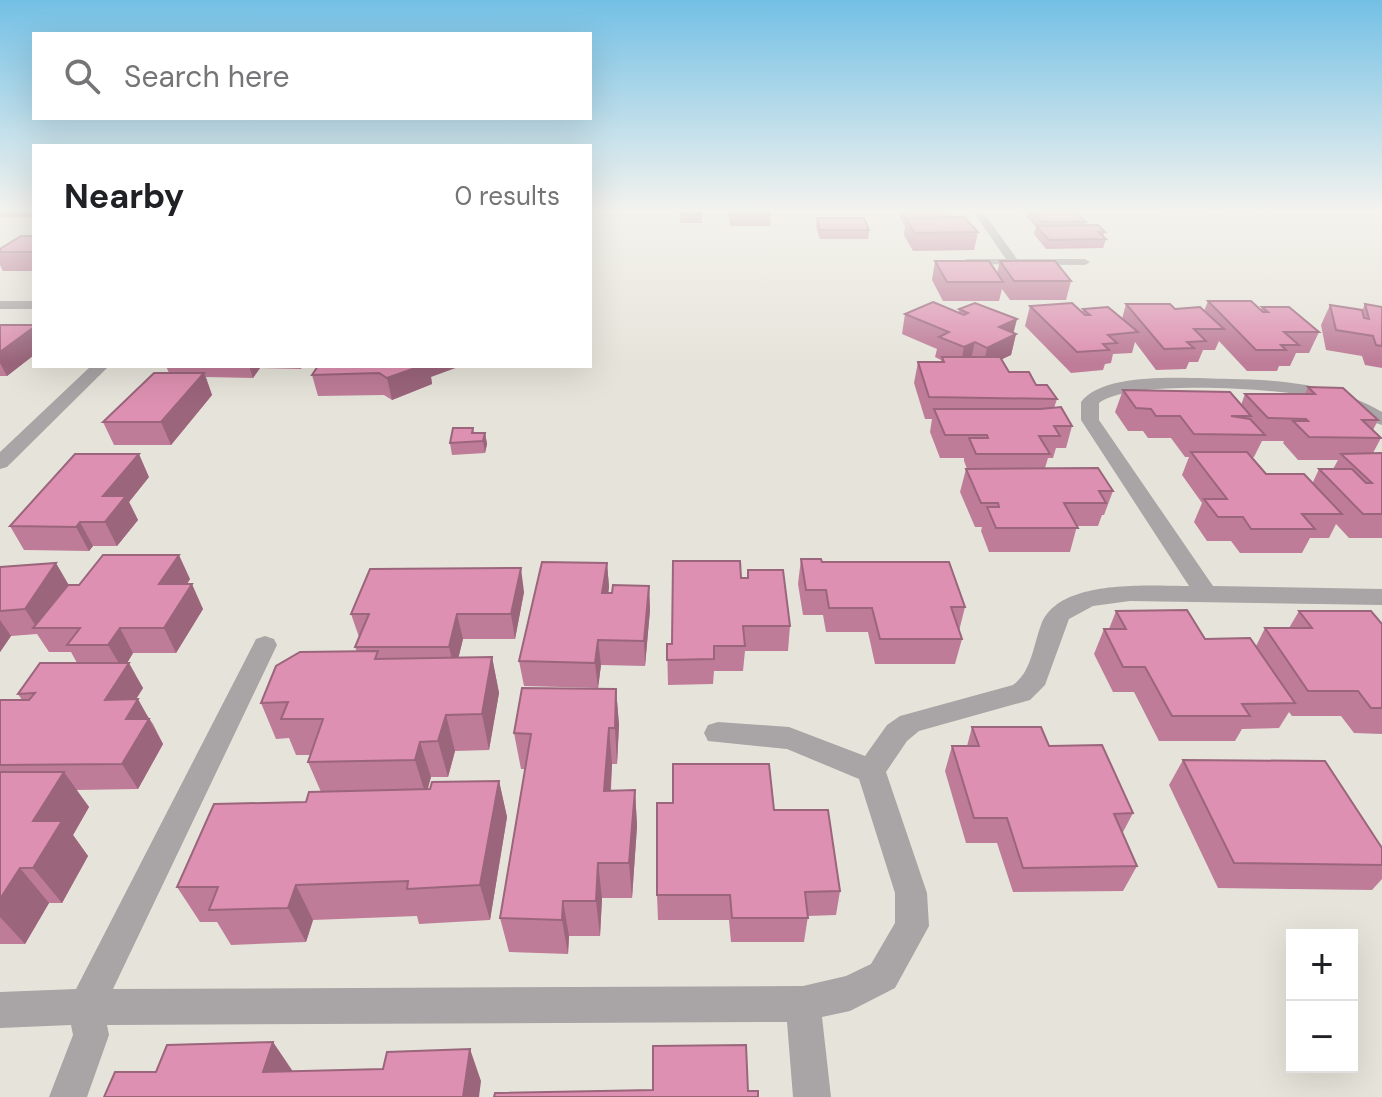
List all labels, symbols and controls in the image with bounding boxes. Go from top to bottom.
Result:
search box [32,32,592,120]
icon: search [60,54,104,98]
text: Search here [124,57,290,96]
text: Nearby [64,174,184,219]
text: 0 results [454,179,560,213]
map controls [1286,929,1358,1073]
button: + [1286,929,1358,1001]
button: − [1286,1001,1358,1073]

